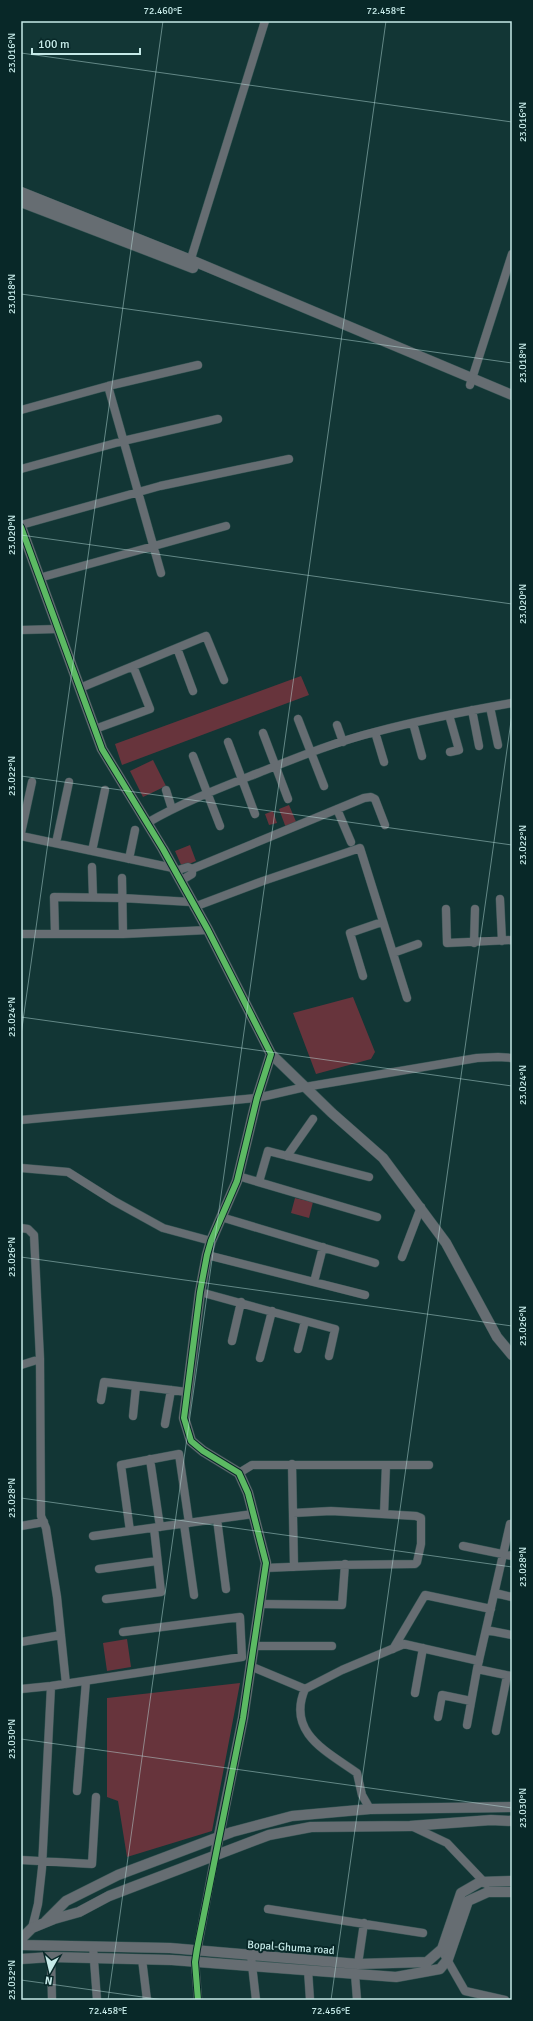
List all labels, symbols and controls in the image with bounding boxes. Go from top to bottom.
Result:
text: 72.460°E [144,5,183,17]
text: 72.458°E [367,5,406,17]
scale bar [32,30,140,56]
text: 23.016°N [6,33,18,73]
text: 100 m [38,37,70,52]
text: 23.016°N [517,102,529,142]
text: 23.018°N [6,274,18,314]
text: 23.018°N [517,343,529,383]
text: 23.020°N [6,515,18,555]
text: 23.020°N [517,584,529,624]
text: 23.022°N [6,756,18,796]
text: 23.022°N [517,825,529,865]
text: 23.024°N [6,997,18,1037]
text: 23.024°N [517,1065,529,1105]
text: 23.026°N [6,1237,18,1277]
text: 23.026°N [517,1306,529,1346]
text: 23.028°N [6,1478,18,1518]
text: 23.028°N [517,1547,529,1587]
text: 23.030°N [6,1719,18,1759]
text: 23.030°N [517,1788,529,1828]
street label: Bopal-Ghuma road [247,1938,335,1957]
north arrow [30,1951,70,1991]
text: 23.032°N [6,1960,18,2000]
text: N [44,1973,53,1987]
text: 72.458°E [89,2005,128,2017]
text: 72.456°E [312,2005,351,2017]

